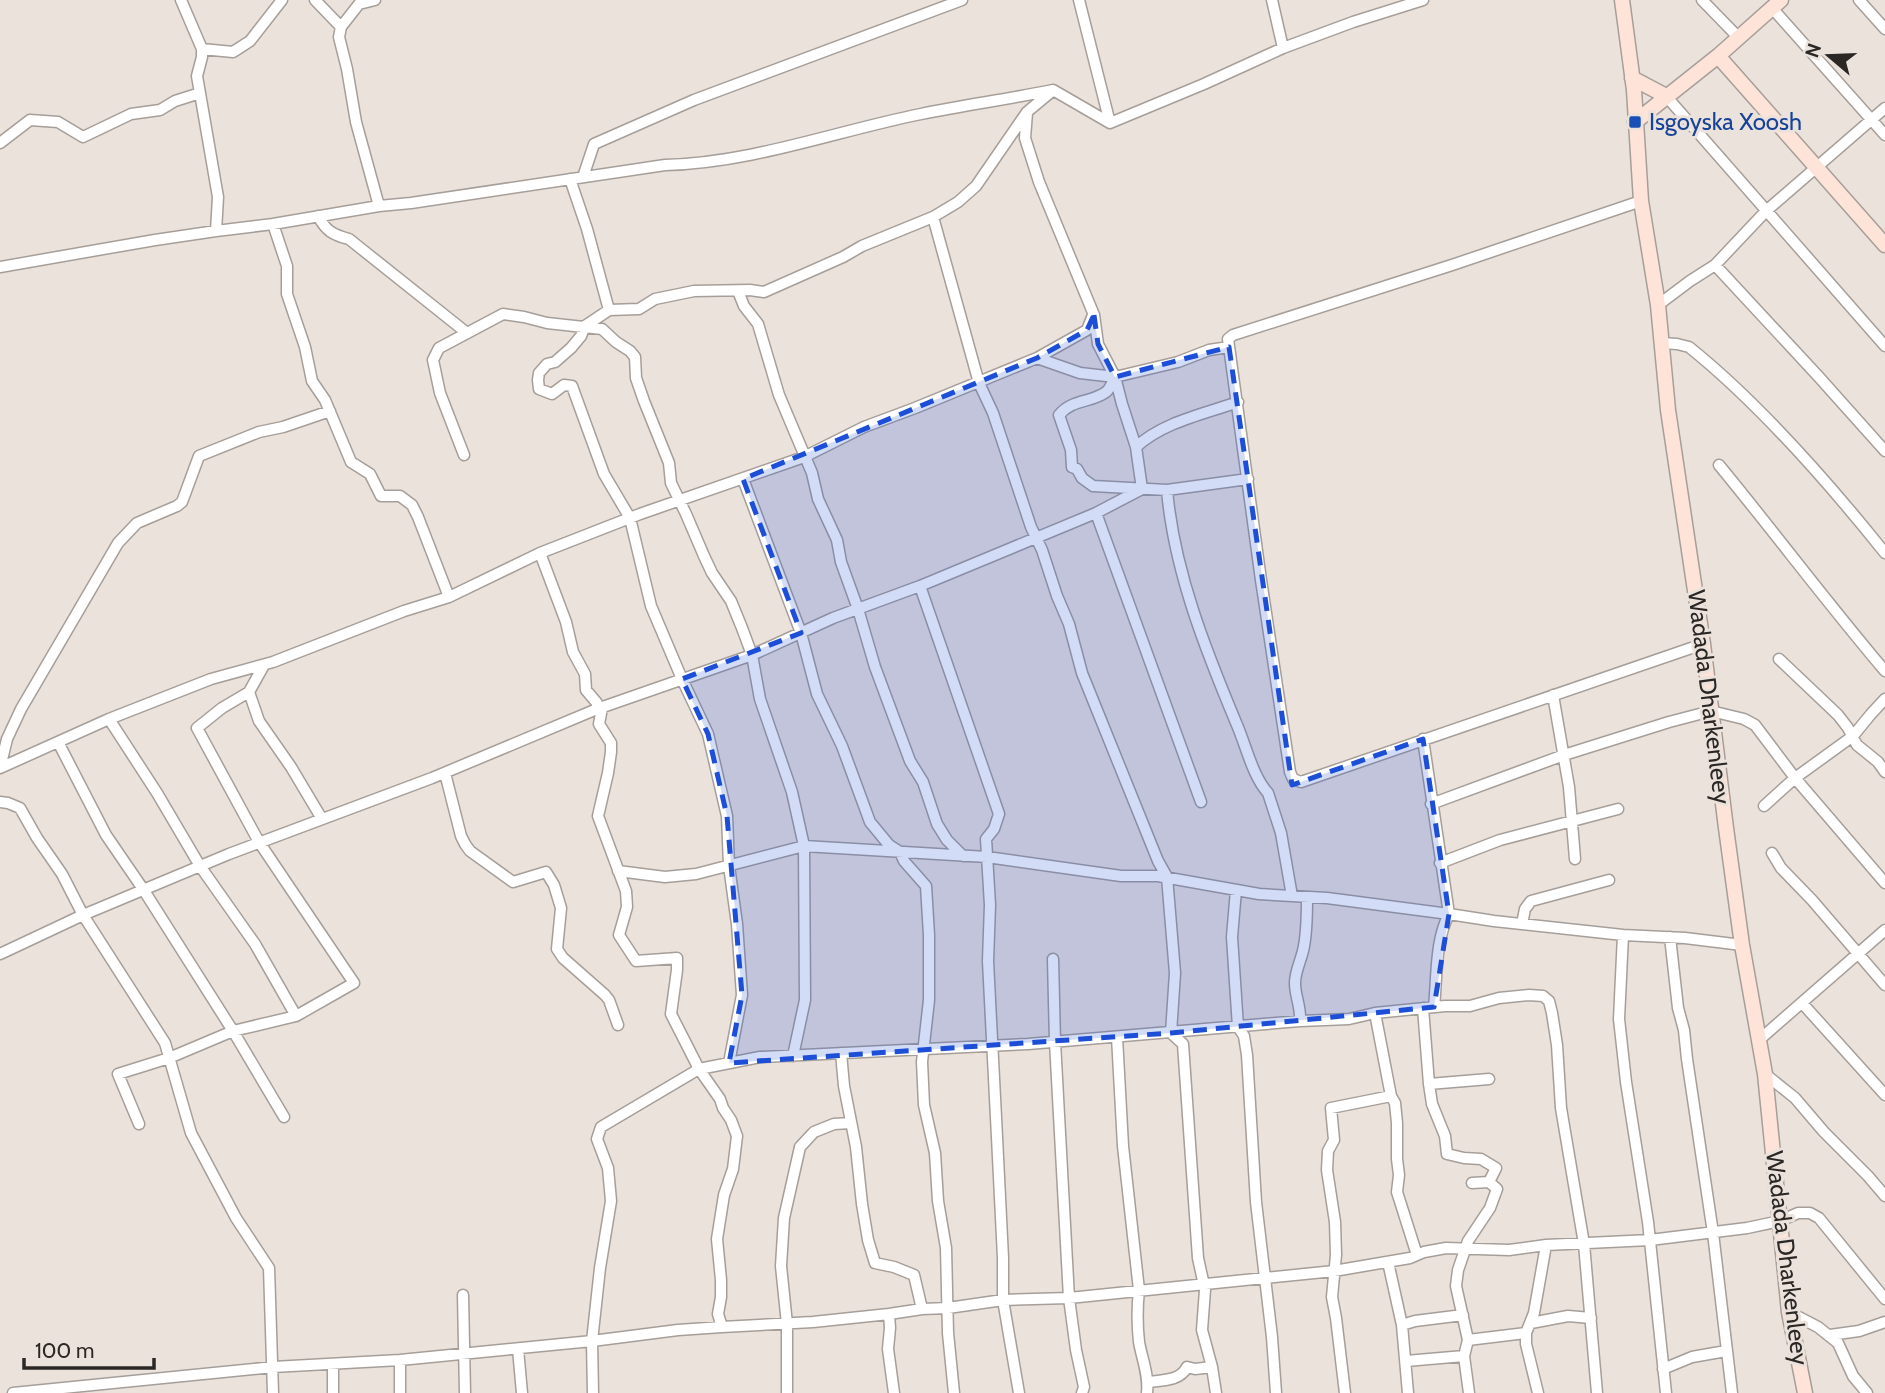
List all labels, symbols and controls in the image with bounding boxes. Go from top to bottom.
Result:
north arrow [1794,21,1864,91]
text: N [1800,41,1826,61]
place label: Isgoyska Xoosh [1649,107,1802,136]
marker: Isgoyska Xoosh [1627,114,1643,130]
street label: Wadada Dharkenleey [1682,588,1737,806]
street label: Wadada Dharkenleey [1760,1149,1815,1367]
scale bar [24,1326,154,1370]
text: 100 m [35,1338,94,1363]

